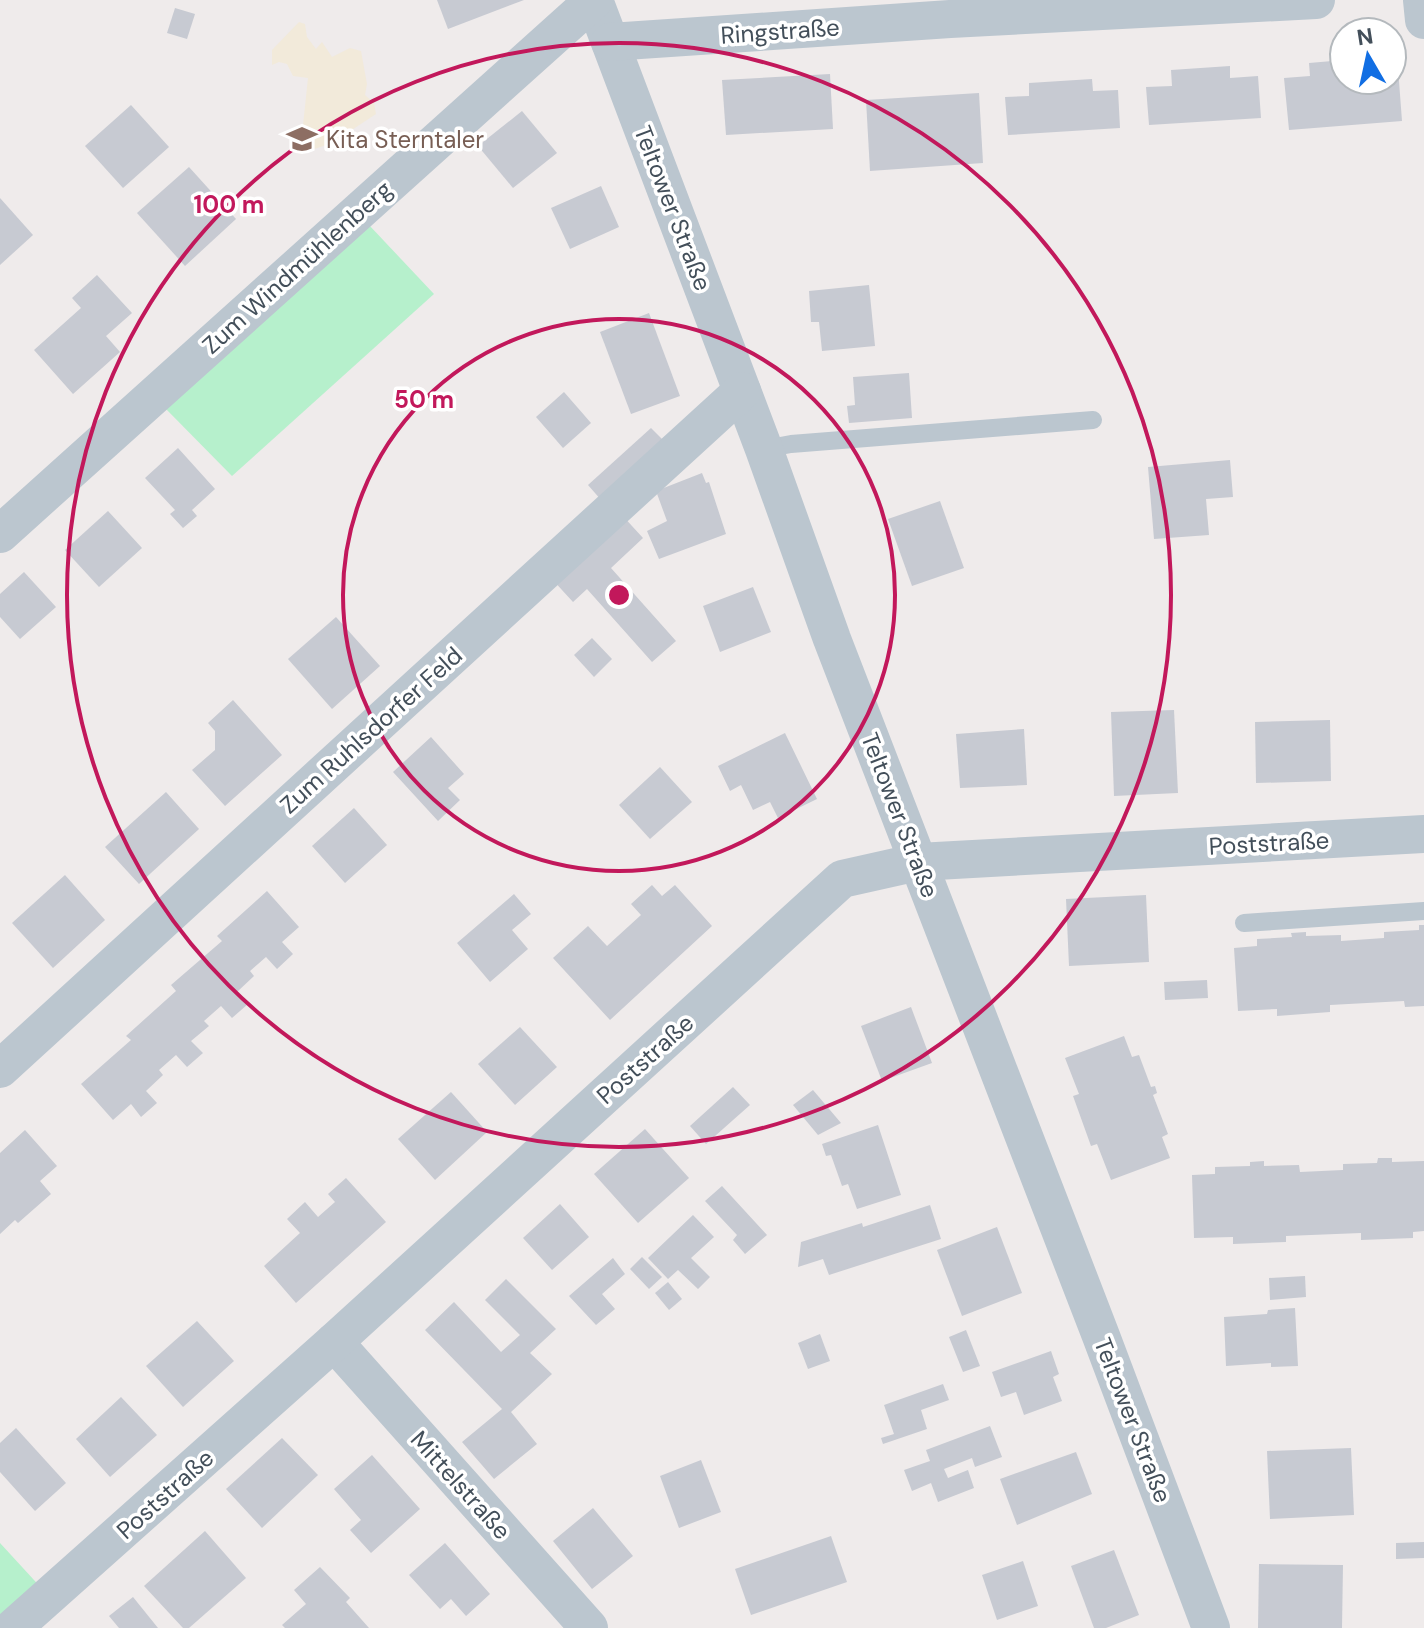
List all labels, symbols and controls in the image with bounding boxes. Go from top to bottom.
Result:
street label: Ringstraße [719,11,841,51]
north arrow [1328,16,1408,96]
text: N [1355,21,1375,52]
street label: Teltower Straße [627,121,719,295]
school or university icon: Kita Sterntaler [285,122,319,156]
place label: Kita Sterntaler [326,124,484,155]
street label: Zum Windmühlenberg [196,174,398,360]
text: 100 m [194,189,264,220]
text: 50 m [394,384,454,415]
centre of rings [605,581,633,609]
street label: Zum Ruhlsdorfer Feld [273,640,469,820]
street label: Teltower Straße [854,728,946,902]
street label: Poststraße [1208,824,1330,862]
street label: Poststraße [590,1007,700,1111]
street label: Teltower Straße [1087,1333,1179,1507]
street label: Mittelstraße [404,1424,518,1546]
street label: Poststraße [110,1442,220,1546]

